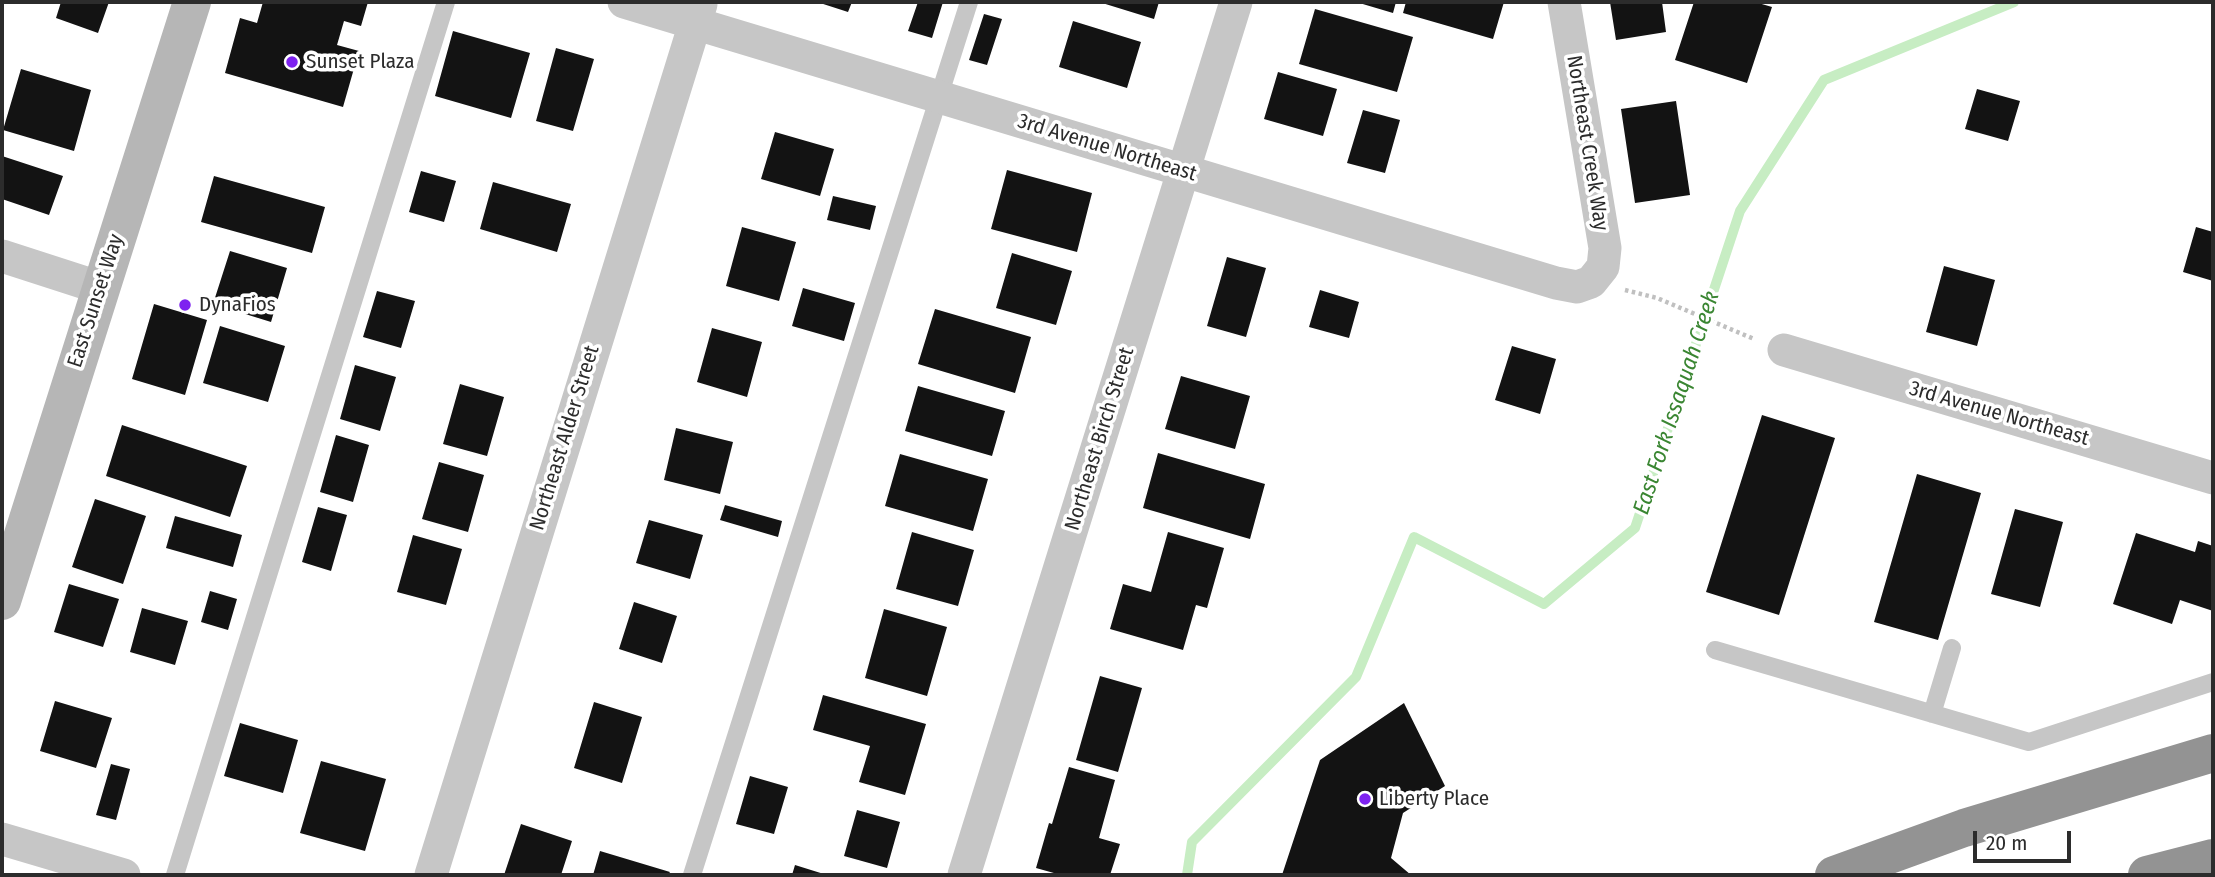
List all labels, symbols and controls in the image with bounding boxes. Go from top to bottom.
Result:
place label: Sunset Plaza [306,49,414,75]
marker: Sunset Plaza [284,54,300,70]
street label: Northeast Creek Way [1561,54,1613,232]
street label: 3rd Avenue Northeast [1015,109,1199,187]
street label: East Sunset Way [63,231,129,371]
water label: East Fork Issaquah Creek [1628,288,1726,518]
place label: DynaFios [199,292,276,318]
marker: DynaFios [177,297,193,313]
street label: Northeast Alder Street [525,342,605,534]
street label: Northeast Birch Street [1060,344,1140,534]
street label: 3rd Avenue Northeast [1906,376,2092,452]
place label: Liberty Place [1379,786,1489,812]
marker: Liberty Place [1357,791,1373,807]
scale bar [1977,818,2075,862]
text: 20 m [1986,830,2027,856]

